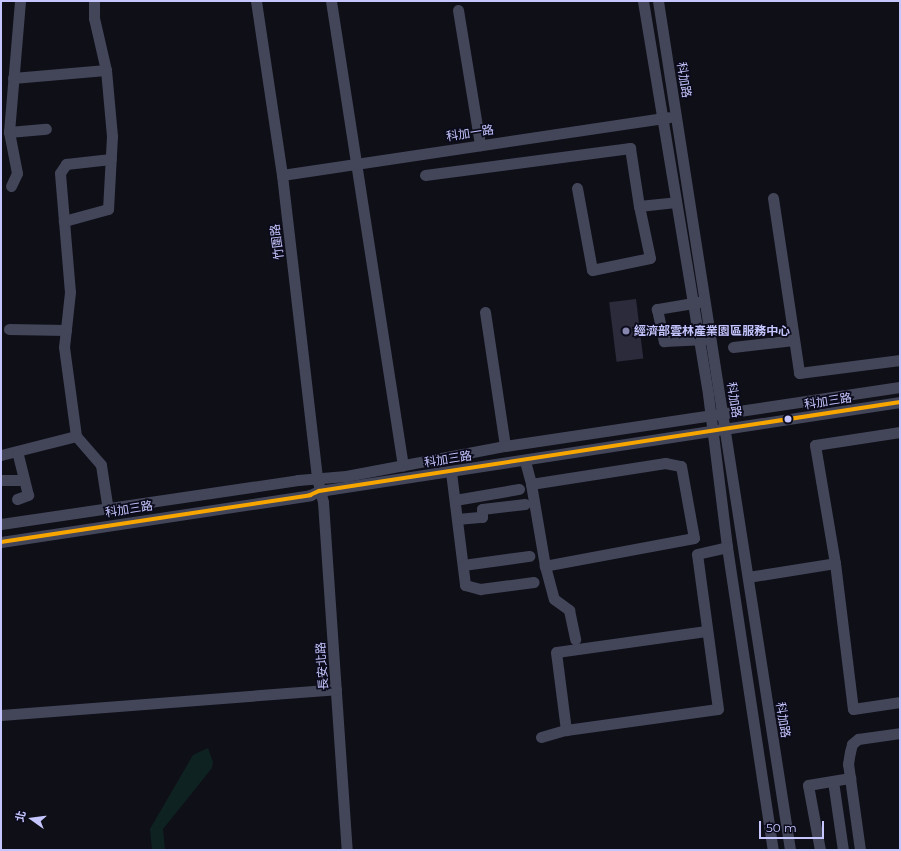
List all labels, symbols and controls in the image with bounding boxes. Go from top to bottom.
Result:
street label: 科加路 [674,61,694,99]
street label: 科加一路 [445,122,495,144]
street label: 竹圍路 [268,223,286,261]
place label: 經濟部雲林產業園區服務中心 [634,324,790,338]
marker: 經濟部雲林產業園區服務中心 [621,326,631,336]
street label: 科加路 [724,381,744,419]
street label: 科加三路 [803,390,853,412]
unlabelled marker [783,414,793,424]
street label: 科加三路 [423,448,473,470]
street label: 科加三路 [104,498,154,520]
street label: 長安北路 [313,642,331,690]
street label: 科加路 [773,701,793,739]
north arrow [12,799,52,839]
text: 北 [12,809,28,823]
scale bar [761,813,826,839]
text: 50 m [766,820,797,835]

